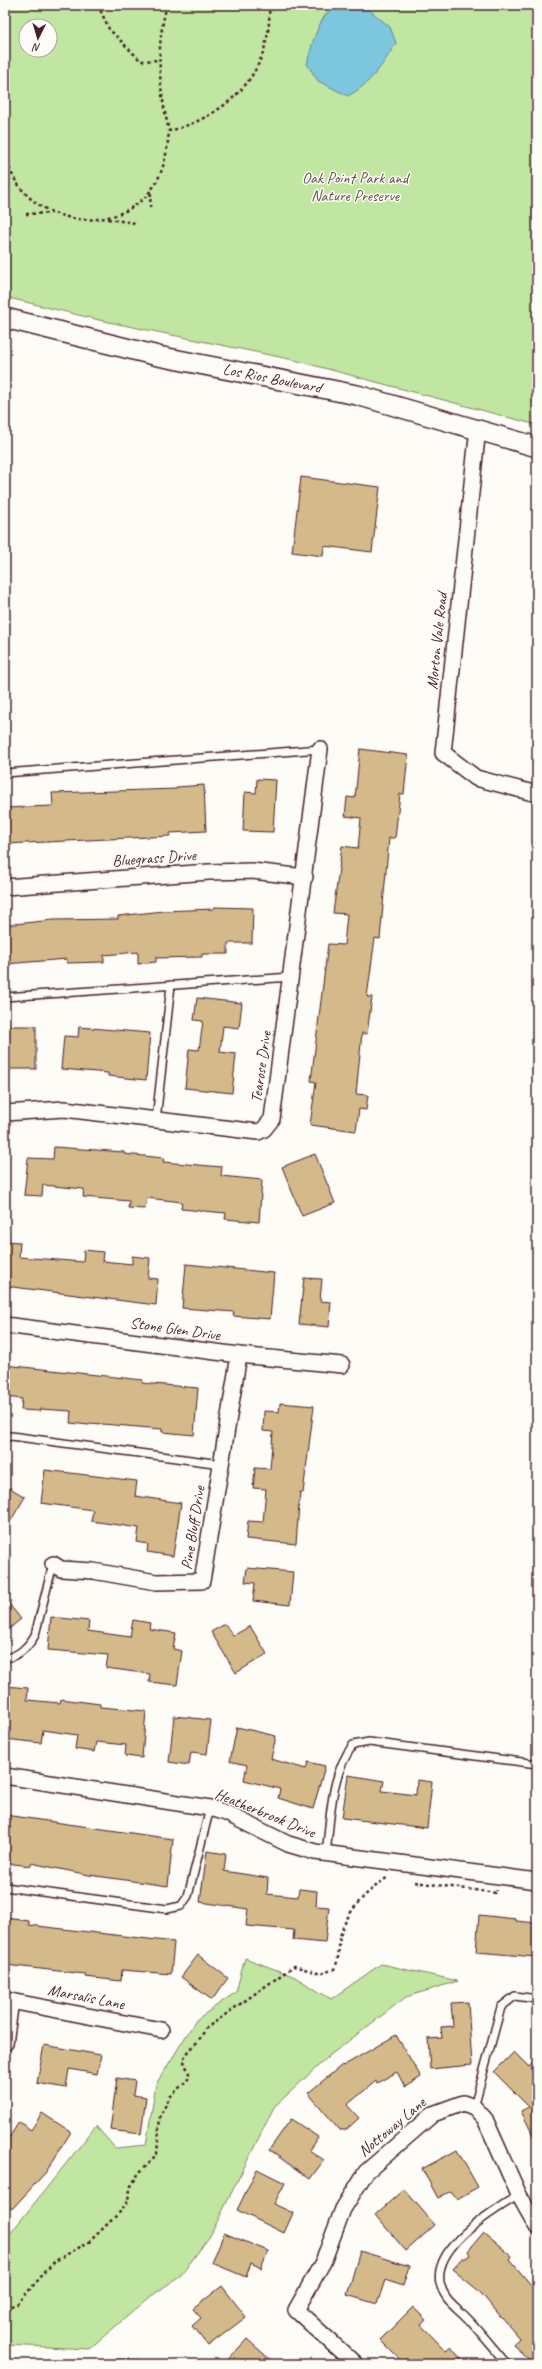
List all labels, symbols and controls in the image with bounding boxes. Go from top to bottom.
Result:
north arrow [18,18,58,58]
text: N [31,41,41,55]
park label: Oak Point Park and Nature Preserve [302,168,411,206]
street label: Los Rios Boulevard [221,359,326,398]
street label: Morton Vale Road [422,589,452,690]
street label: Bluegrass Drive [112,845,198,871]
street label: Tearose Drive [246,1028,276,1104]
street label: Stone Glen Drive [129,1313,223,1345]
street label: Pine Bluff Drive [177,1483,210,1571]
street label: Heatherbrook Drive [212,1784,320,1843]
street label: Marsalis Lane [46,1980,128,2015]
street label: Nottoway Lane [354,2092,431,2161]

